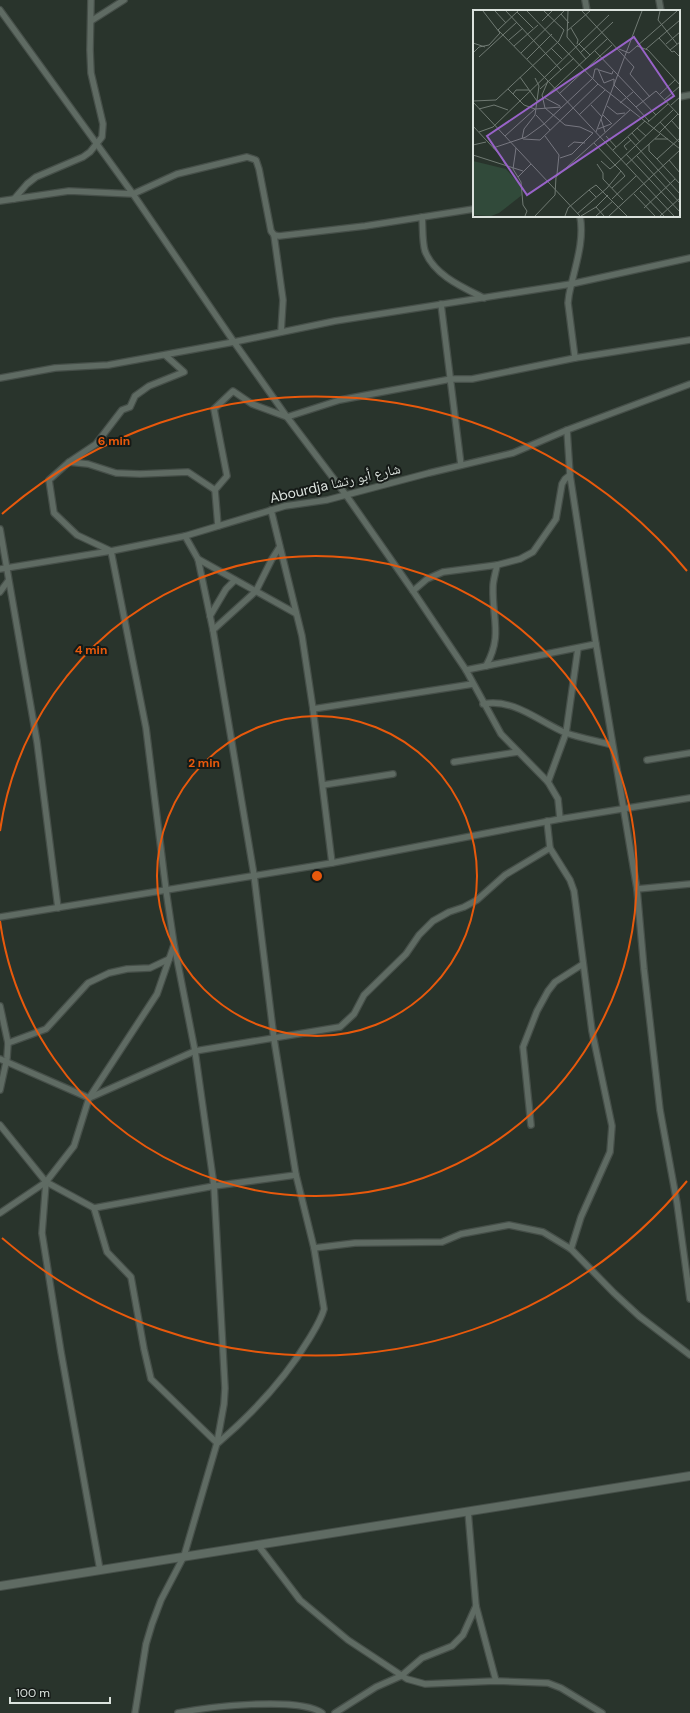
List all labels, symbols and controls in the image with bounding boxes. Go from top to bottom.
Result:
inset map [473,10,680,217]
text: 6 min [98,433,130,449]
street label: Abourdja شارع أبو رتشا [268,459,402,508]
text: 4 min [75,642,107,658]
text: 2 min [188,755,220,771]
centre of rings [310,869,324,883]
scale bar [10,1679,110,1705]
text: 100 m [16,1685,50,1701]

